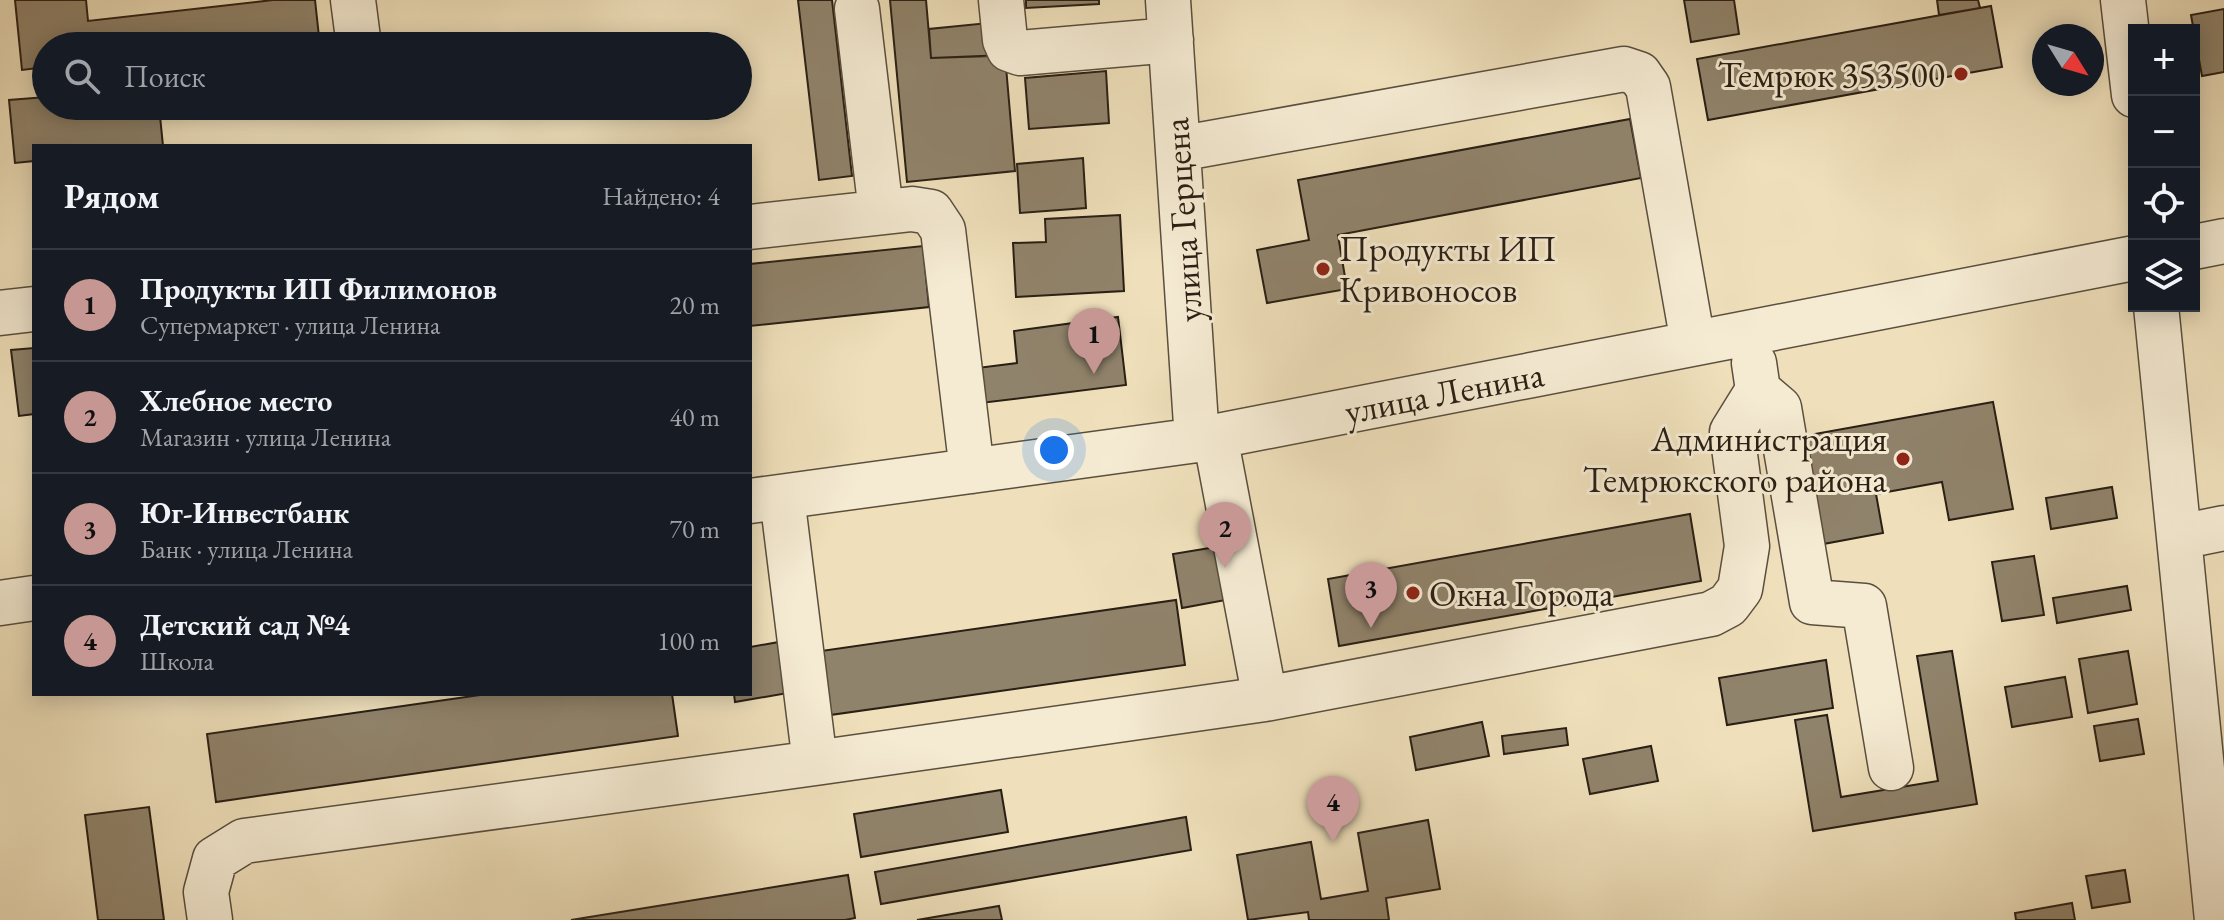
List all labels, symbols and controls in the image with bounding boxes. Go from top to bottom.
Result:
north arrow [2032,24,2104,96]
map controls [2128,24,2200,312]
button: + [2128,24,2200,96]
search box [32,32,752,120]
place label: Темрюк 353500 [1718,51,1945,98]
icon: search [60,54,104,98]
text: Поиск [124,57,206,96]
marker: Темрюк 353500 [1952,65,1970,83]
button: − [2128,96,2200,168]
street label: улица Герцена [1152,115,1213,324]
button: locate [2128,168,2200,240]
text: Рядом [64,174,159,218]
text: Найдено: 4 [602,179,720,213]
place label: Продукты ИП Кривоносов [1339,225,1556,313]
button: layers [2128,240,2200,312]
marker: Продукты ИП Кривоносов [1314,260,1332,278]
text: Продукты ИП Филимонов [140,269,497,308]
text: 1 [83,288,97,322]
text: 20 m [670,288,720,322]
text: Супермаркет · улица Ленина [140,308,440,342]
pin: 1 [1068,308,1120,374]
street label: улица Ленина [1341,350,1548,435]
text: Хлебное место [140,381,332,420]
text: 2 [83,400,97,434]
text: 40 m [670,400,720,434]
place label: Администрация Темрюкского района [1583,415,1888,503]
text: Магазин · улица Ленина [140,420,391,454]
your location [1034,430,1074,470]
marker: Администрация Темрюкского района [1894,450,1912,468]
text: Юг-Инвестбанк [140,493,349,532]
pin: 2 [1199,502,1251,568]
text: 3 [83,512,97,546]
text: 70 m [670,512,720,546]
text: Банк · улица Ленина [140,532,353,566]
pin: 3 [1345,562,1397,628]
place label: Окна Города [1429,570,1614,617]
marker: Окна Города [1404,584,1422,602]
text: Детский сад №4 [140,605,350,644]
text: 4 [83,624,97,658]
text: 100 m [657,624,720,658]
text: Школа [140,644,214,678]
pin: 4 [1307,776,1359,842]

